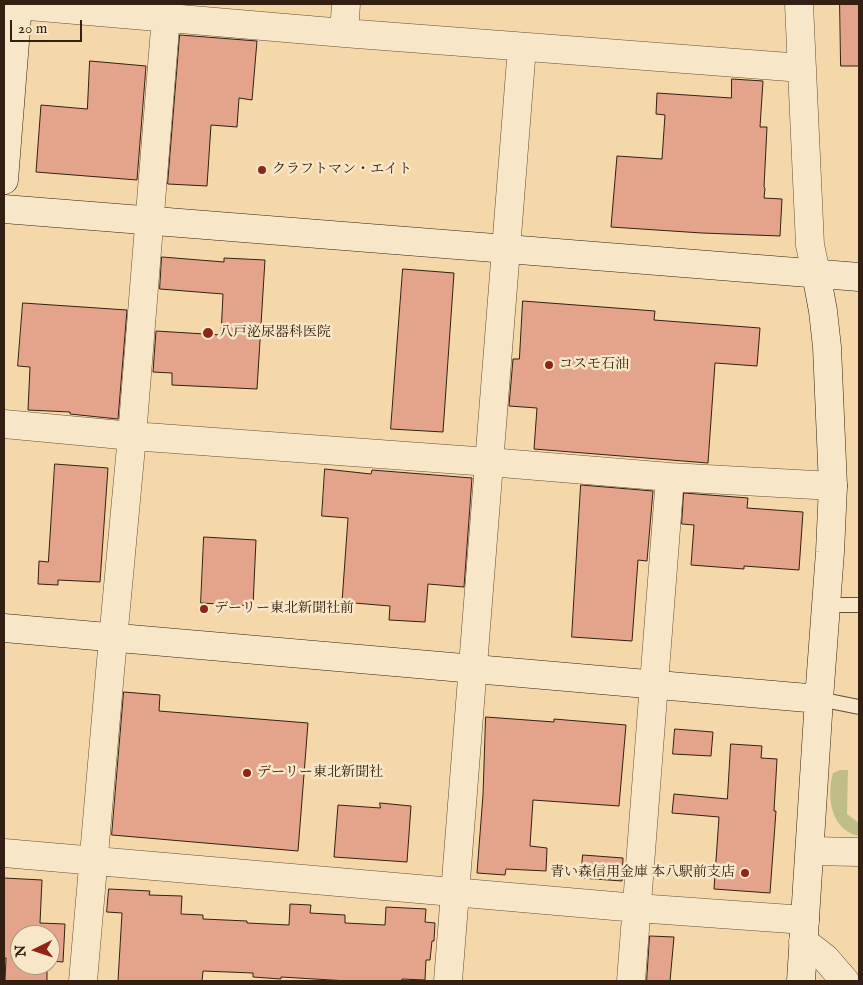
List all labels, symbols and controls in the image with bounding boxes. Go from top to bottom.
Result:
scale bar [12,10,85,42]
text: 20 m [18,19,47,38]
place label: クラフトマン・エイト [272,162,412,178]
marker: クラフトマン・エイト [256,164,268,176]
place label: 八戸泌尿器科医院 [219,325,331,341]
marker: 八戸泌尿器科医院 [201,326,215,340]
place label: コスモ石油 [559,357,629,373]
marker: コスモ石油 [543,359,555,371]
place label: デーリー東北新聞社前 [214,601,354,617]
marker: デーリー東北新聞社前 [198,603,210,615]
place label: デーリー東北新聞社 [257,765,383,781]
marker: デーリー東北新聞社 [241,767,253,779]
place label: 青い森信用金庫 本八駅前支店 [550,865,735,881]
marker: 青い森信用金庫 本八駅前支店 [739,867,751,879]
north arrow [10,925,60,975]
text: N [12,944,30,958]

